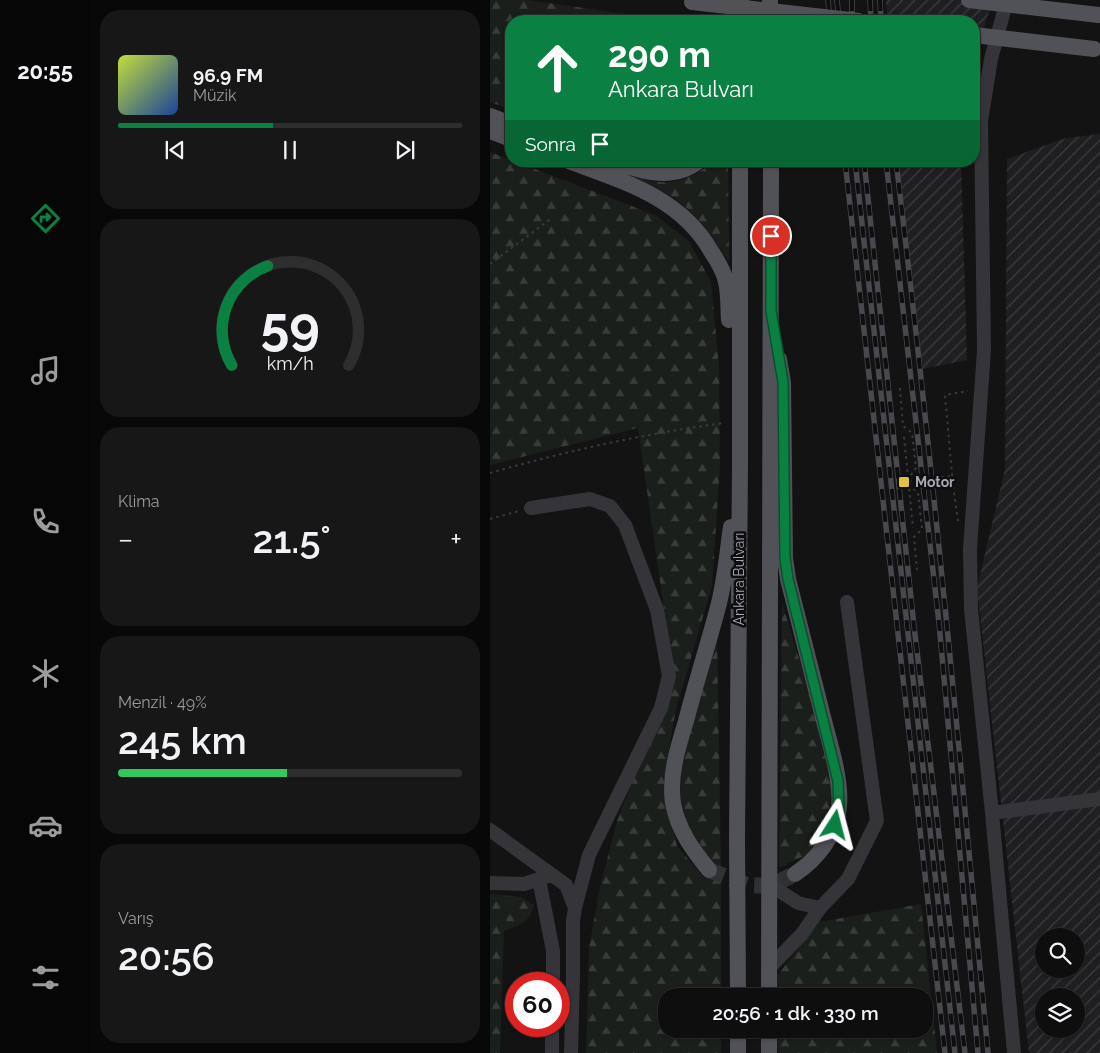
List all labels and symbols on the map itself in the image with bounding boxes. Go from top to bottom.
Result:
pin [750,215,792,257]
place label: Motor [915,474,955,490]
marker: Motor [897,475,911,489]
street label: Ankara Bulvarı [731,533,747,625]
position arrow [808,798,860,850]
speed limit sign: 60 [505,972,570,1037]

